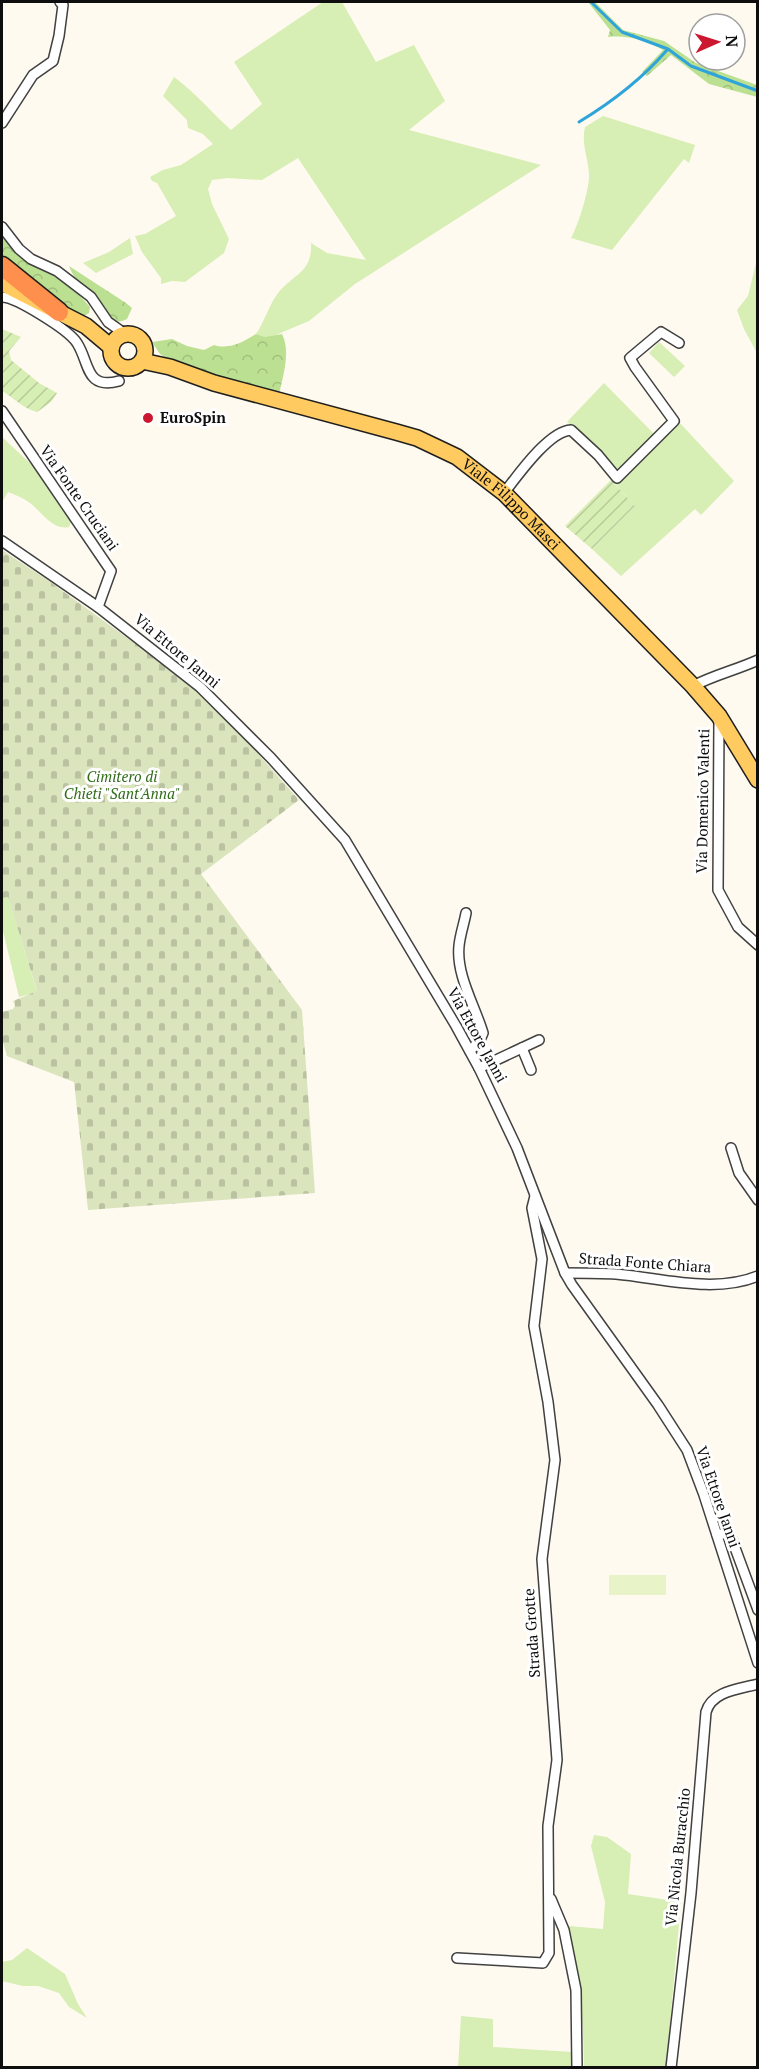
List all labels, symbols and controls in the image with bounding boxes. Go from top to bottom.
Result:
north arrow [687,12,747,72]
text: N [721,35,743,48]
place label: EuroSpin [160,407,226,427]
marker: EuroSpin [141,411,155,425]
street label: Via Fonte Cruciani [36,441,124,554]
street label: Viale Filippo Masci [458,453,565,554]
street label: Via Ettore Janni [131,608,225,692]
street label: Via Domenico Valenti [691,728,713,874]
park label: Cimitero di Chieti "Sant'Anna" [64,766,180,803]
street label: Via Ettore Janni [443,983,512,1086]
street label: Strada Fonte Chiara [578,1247,712,1277]
street label: Via Ettore Janni [692,1443,746,1550]
street label: Strada Grotte [518,1588,544,1678]
street label: Via Nicola Buracchio [660,1787,694,1927]

